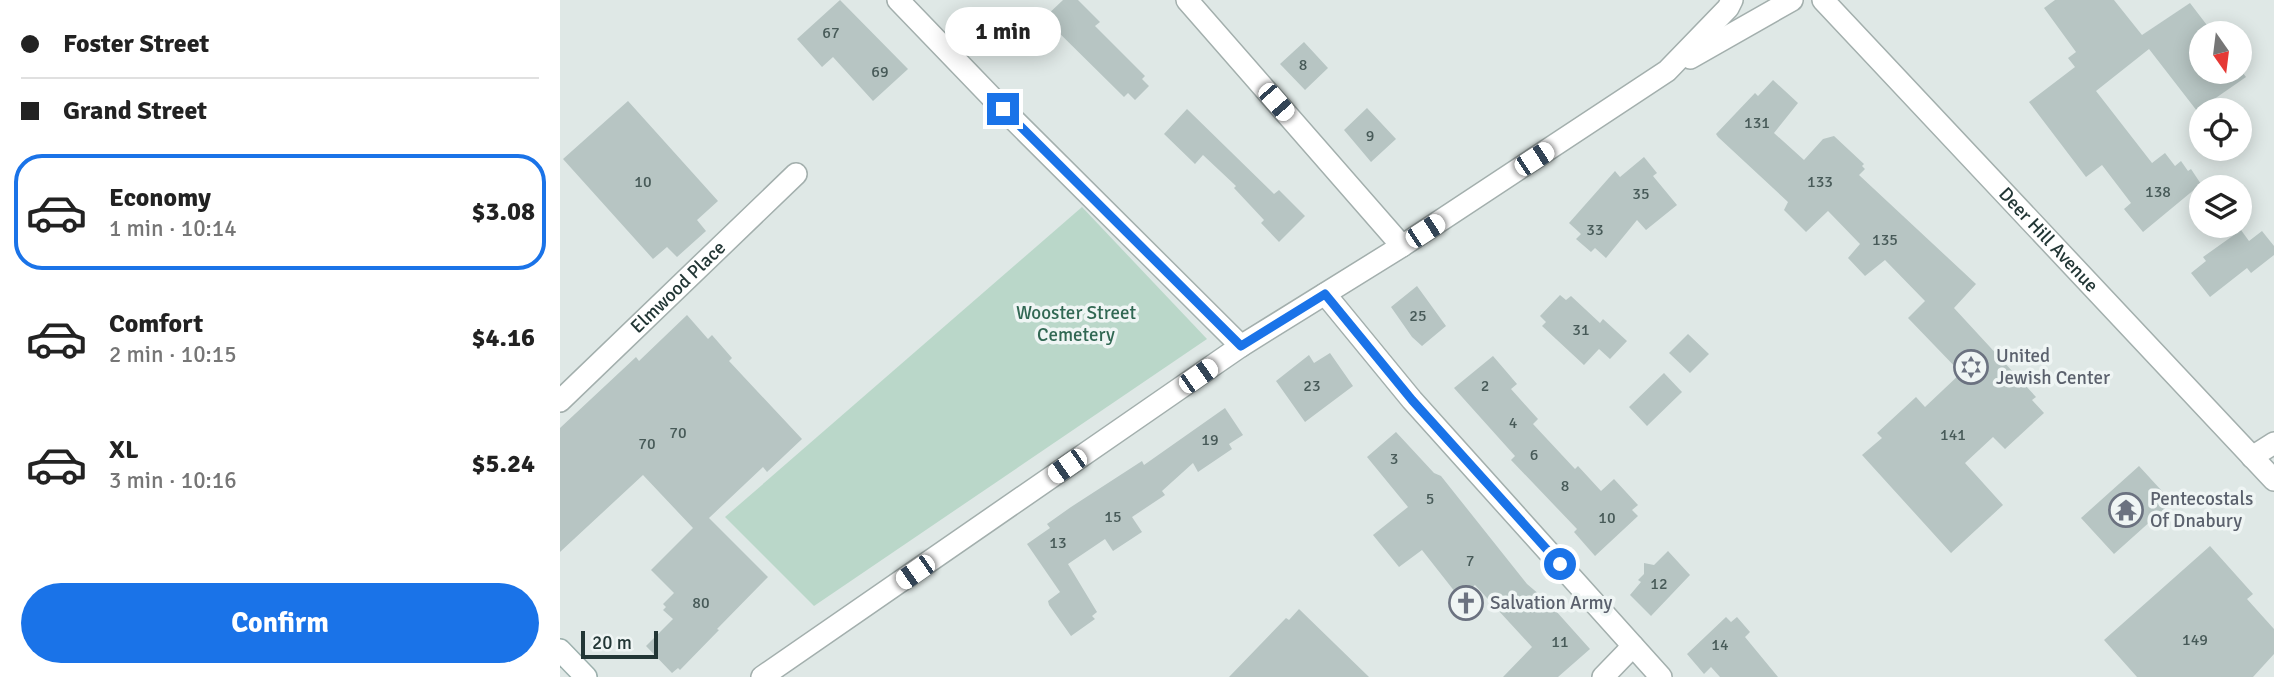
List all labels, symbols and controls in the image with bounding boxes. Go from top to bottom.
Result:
callout: 1 min [945,7,1061,56]
text: 1 min [975,17,1031,46]
north arrow [2189,21,2252,84]
map controls [2189,21,2252,238]
house number: 67 [822,23,840,43]
text: Foster Street [63,28,209,60]
house number: 8 [1299,55,1307,75]
house number: 69 [871,62,889,82]
car [1255,79,1298,125]
route end [987,93,1019,125]
text: Grand Street [63,95,207,127]
button: locate [2189,98,2252,161]
house number: 131 [1744,113,1770,133]
house number: 9 [1366,126,1374,146]
car [1511,139,1558,179]
house number: 10 [634,172,652,192]
house number: 133 [1807,172,1833,192]
button: layers [2189,175,2252,238]
icon: car [25,181,88,244]
text: Economy [109,182,211,214]
street label: Deer Hill Avenue [1993,182,2103,297]
house number: 138 [2145,182,2171,202]
house number: 35 [1632,184,1650,204]
text: $3.08 [471,196,535,228]
car [1402,211,1449,251]
text: 1 min · 10:14 [109,214,237,243]
house number: 33 [1586,220,1604,240]
house number: 135 [1872,230,1898,250]
street label: Elmwood Place [626,236,731,339]
park label: Wooster Street Cemetery [1016,301,1136,347]
house number: 25 [1409,306,1427,326]
icon: car [25,307,88,370]
text: Comfort [109,308,203,340]
house number: 31 [1572,320,1590,340]
text: $4.16 [471,322,535,354]
text: 2 min · 10:15 [109,340,237,369]
place label: United Jewish Center [1996,344,2110,390]
synagogue icon: United Jewish Center [1952,348,1990,386]
car [1175,355,1222,397]
house number: 23 [1303,376,1321,396]
house number: 2 [1481,376,1489,396]
house number: 4 [1509,413,1518,433]
house number: 70 [669,423,687,443]
house number: 141 [1940,425,1966,445]
house number: 19 [1201,430,1219,450]
icon: car [25,433,88,496]
text: XL [109,434,139,466]
house number: 70 [638,434,656,454]
car [1044,445,1091,487]
house number: 6 [1530,445,1538,465]
text: $5.24 [471,448,535,480]
house number: 3 [1390,449,1398,469]
text: 3 min · 10:16 [109,466,237,495]
house number: 8 [1561,476,1569,496]
place label: Pentecostals Of Dnabury [2150,487,2253,533]
house number: 5 [1426,489,1434,509]
temple icon: Pentecostals Of Dnabury [2107,491,2145,529]
house number: 15 [1104,507,1122,527]
house number: 10 [1598,508,1616,528]
house number: 13 [1049,533,1067,553]
route start [1544,548,1576,580]
car [892,551,939,593]
house number: 7 [1466,551,1474,571]
house number: 12 [1650,574,1668,594]
button: Confirm [21,583,539,663]
church icon: Salvation Army [1447,584,1485,622]
place label: Salvation Army [1490,591,1612,615]
house number: 80 [692,593,710,613]
scale bar [581,628,658,660]
house number: 149 [2182,630,2208,650]
text: 20 m [592,631,632,655]
house number: 11 [1551,632,1569,652]
house number: 14 [1711,635,1729,655]

